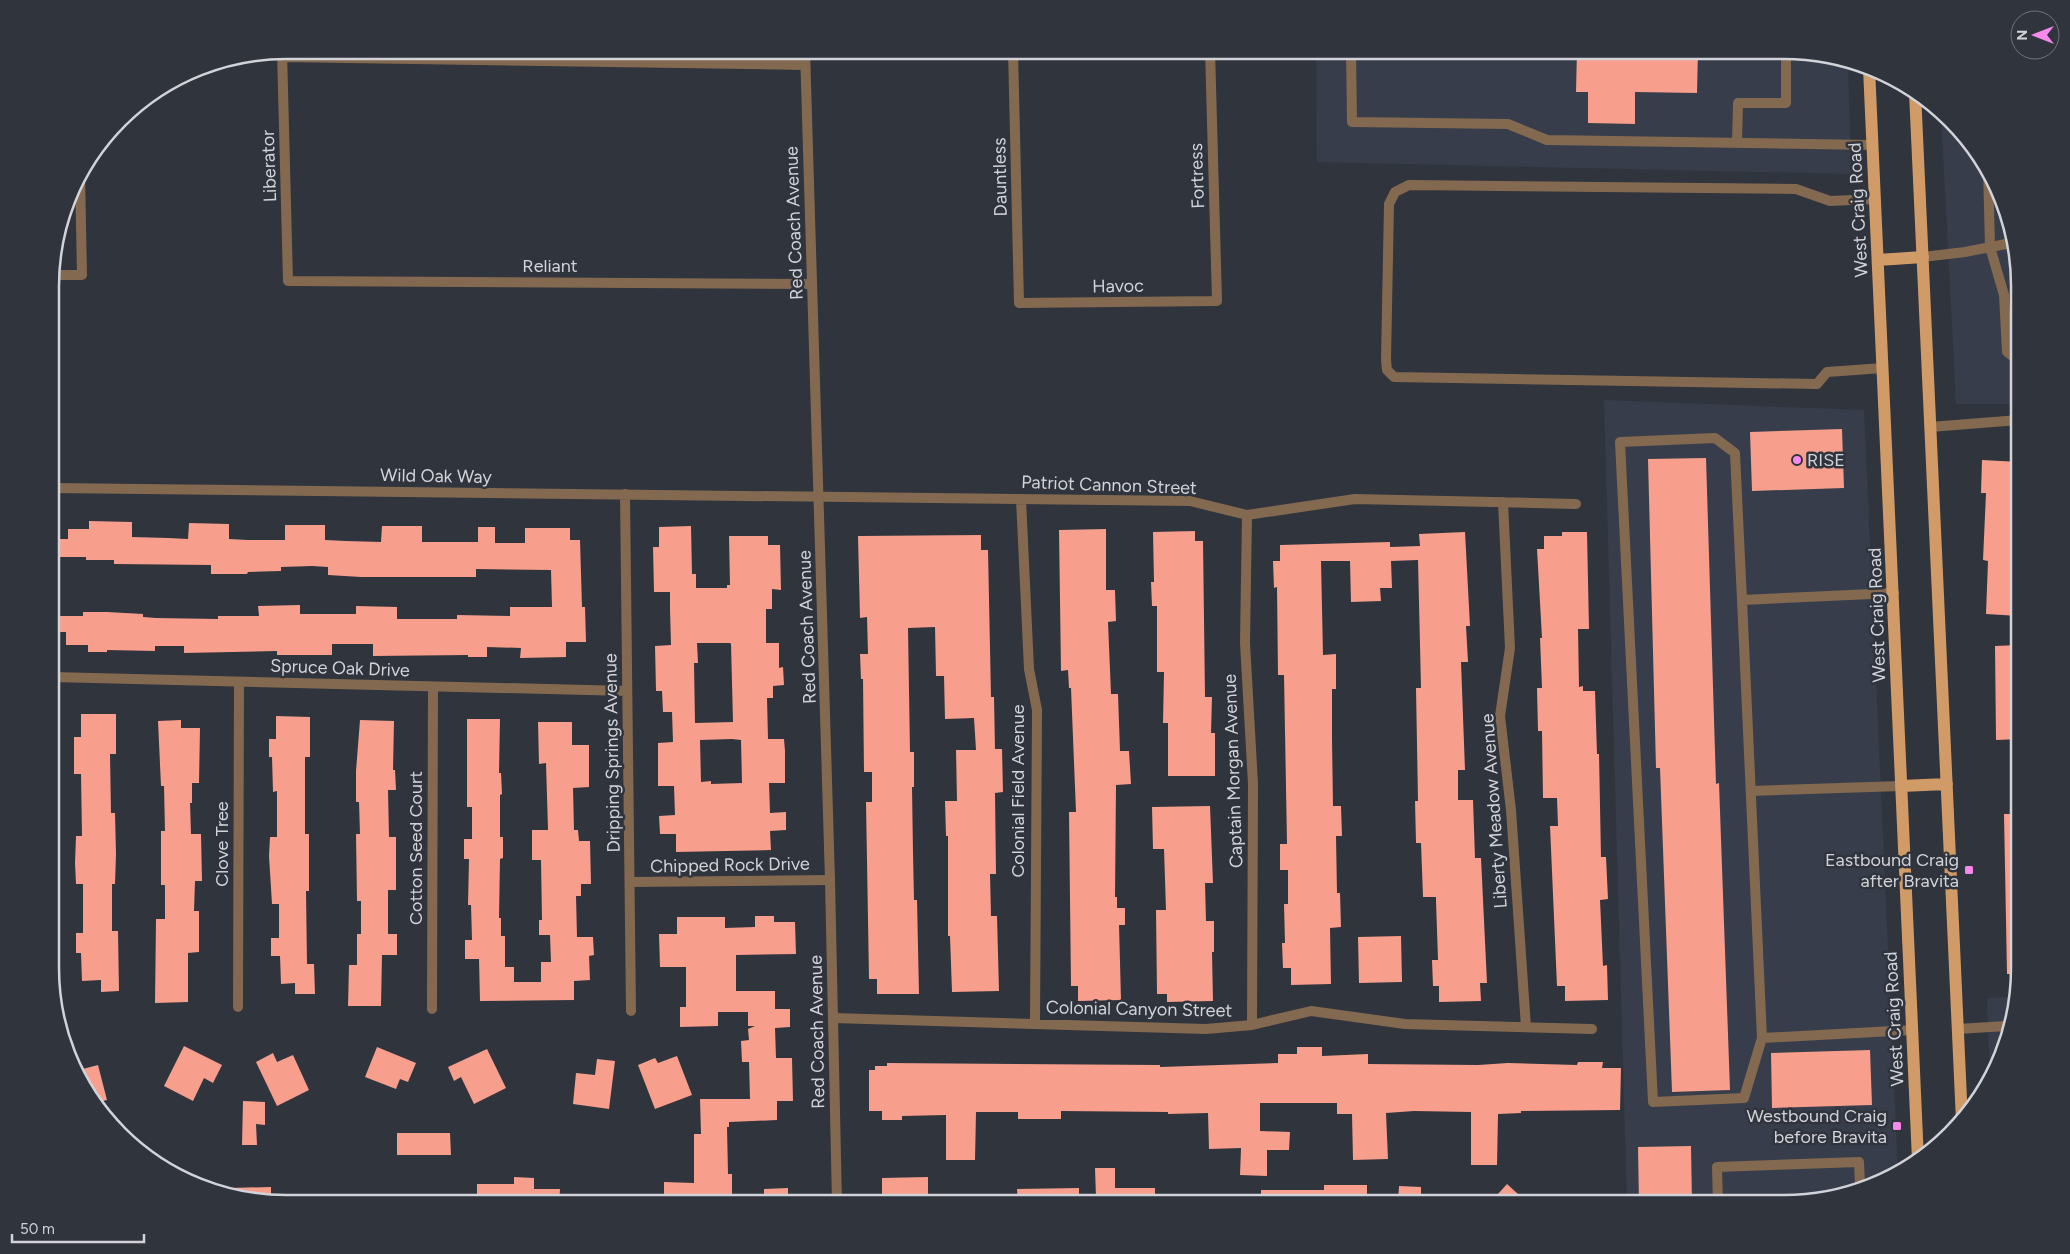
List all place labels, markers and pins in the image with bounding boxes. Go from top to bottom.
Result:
place label: RISE [1807,449,1845,471]
marker: RISE [1791,454,1803,466]
place label: Eastbound Craig after Bravita [1825,849,1959,892]
marker: Eastbound Craig after Bravita [1963,864,1975,876]
place label: Westbound Craig before Bravita [1746,1105,1887,1148]
marker: Westbound Craig before Bravita [1891,1120,1903,1132]

